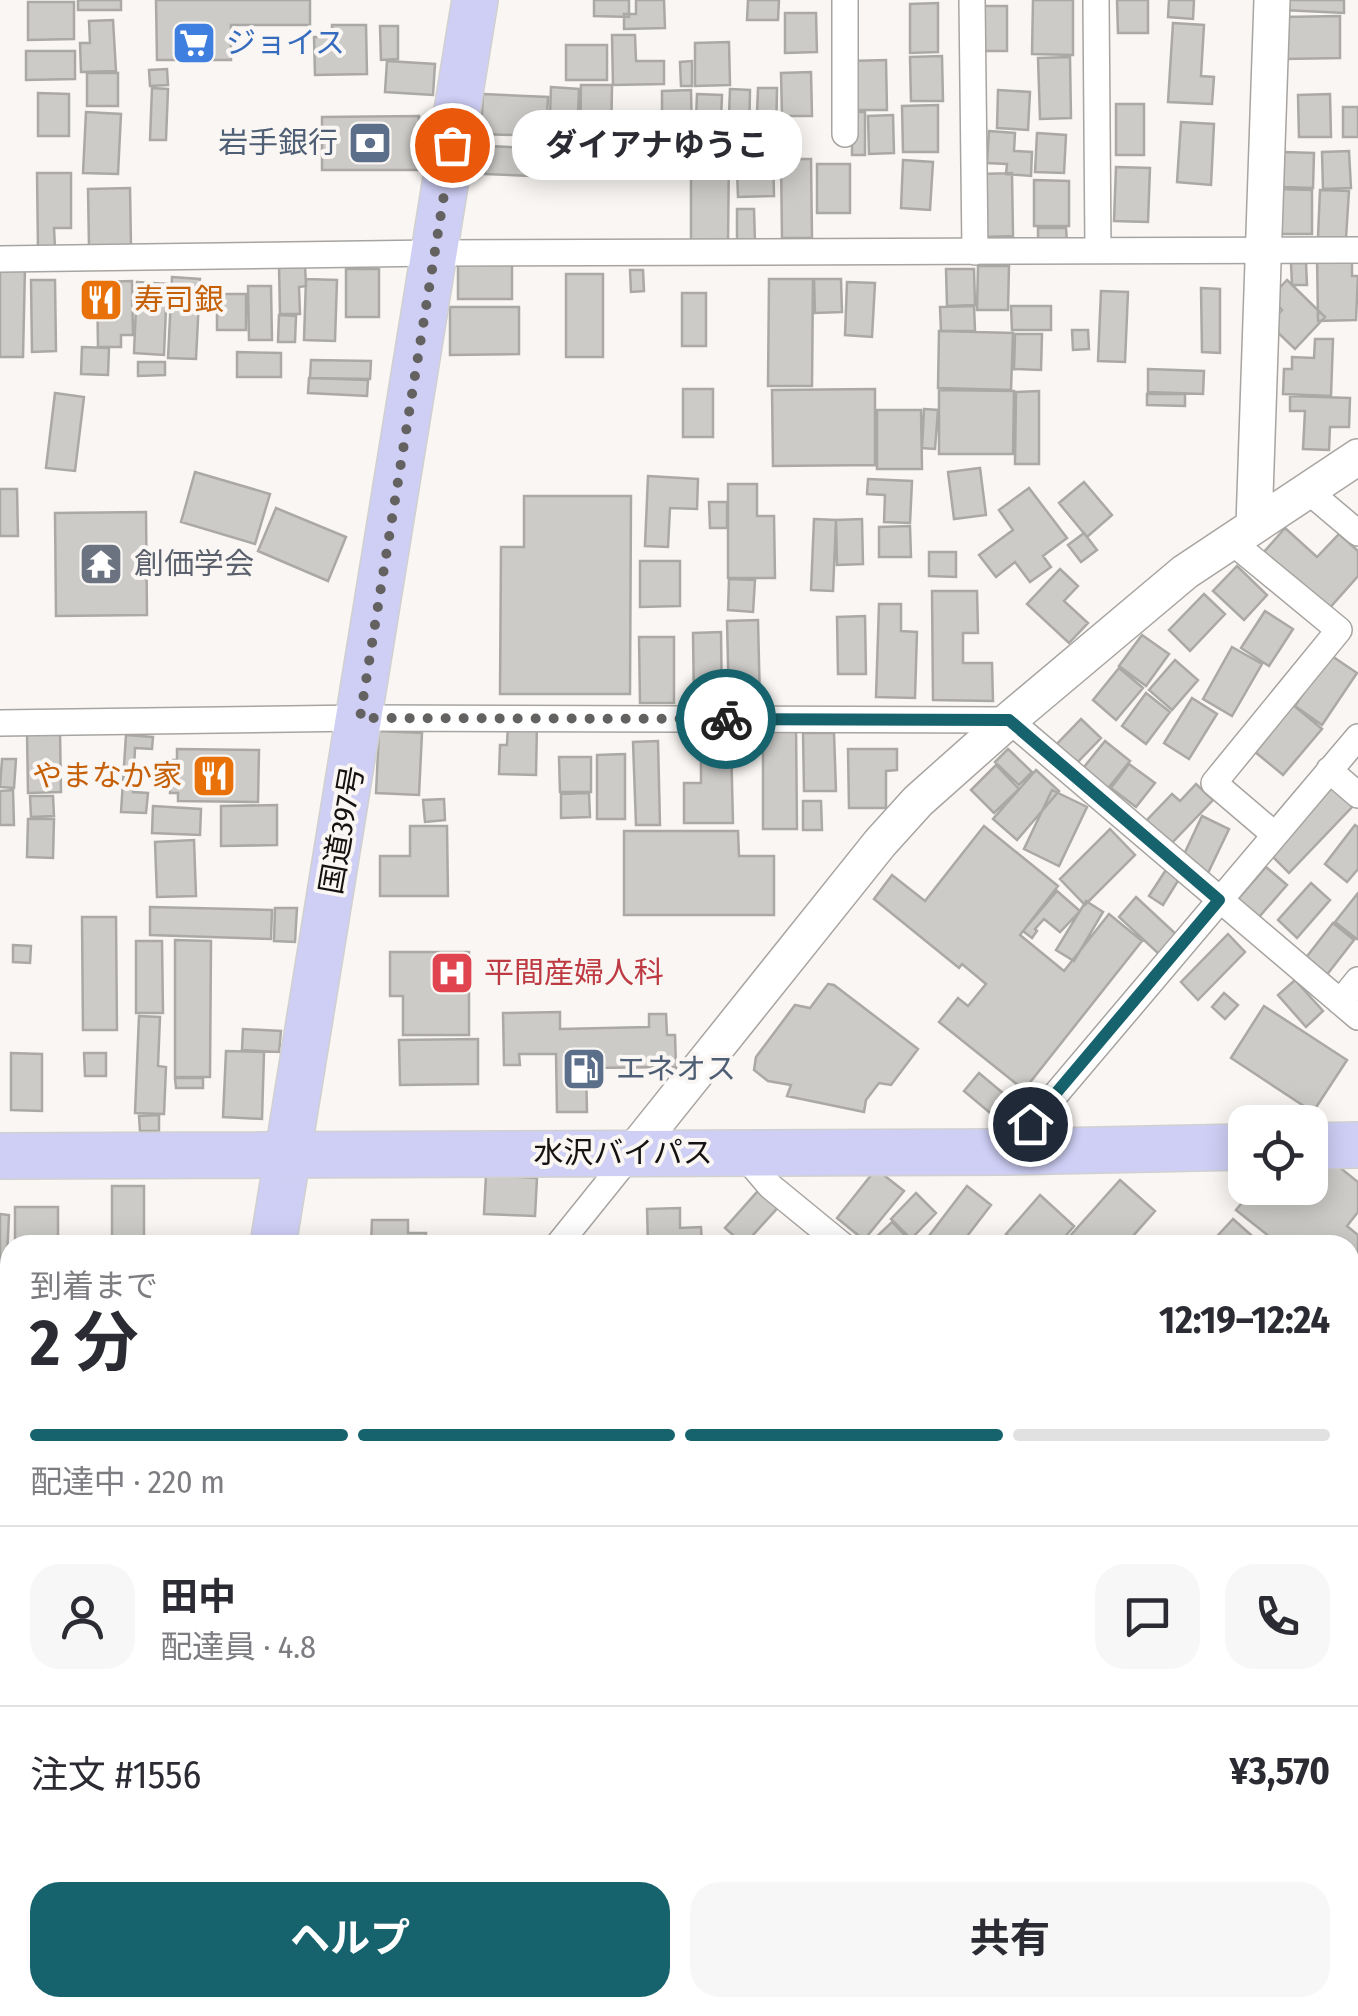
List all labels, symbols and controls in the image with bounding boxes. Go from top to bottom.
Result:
supermarket icon: ジョイス [171,20,217,66]
place label: ジョイス [226,25,345,61]
pin [410,103,495,188]
callout: ダイアナゆうこ [512,110,802,180]
icon: bag [425,118,480,173]
bank icon: 岩手銀行 [347,120,393,166]
place label: 岩手銀行 [218,125,338,161]
text: ダイアナゆうこ [545,126,769,164]
restaurant icon: 寿司銀 [78,277,124,323]
place label: 寿司銀 [134,282,224,318]
temple icon: 創価学会 [78,541,124,587]
place label: 創価学会 [134,546,254,582]
courier [676,669,776,769]
icon: bike [699,692,754,747]
restaurant icon: やまなか家 [191,753,237,799]
place label: やまなか家 [32,758,182,794]
street label: 国道397号 [313,763,371,897]
hospital icon: 平間産婦人科 [429,950,475,996]
place label: 平間産婦人科 [484,955,664,991]
fuel station icon: エネオス [561,1046,607,1092]
place label: エネオス [616,1051,736,1087]
pin [988,1082,1073,1167]
icon: home [1003,1097,1058,1152]
map controls [1228,1105,1328,1205]
button: locate [1228,1105,1328,1205]
street label: 水沢バイパス [533,1135,713,1171]
text: 到着まで [30,1267,158,1305]
text: 12:19–12:24 [1159,1297,1330,1343]
text: 2 分 [30,1304,139,1382]
text: 配達中 · 220 m [30,1463,225,1501]
button: person [30,1564,135,1669]
button: chat [1095,1564,1200,1669]
button: phone [1225,1564,1330,1669]
text: 田中 [160,1574,236,1620]
text: 配達員 · 4.8 [160,1628,316,1666]
text: ¥3,570 [1229,1748,1330,1794]
text: 注文 #1556 [30,1752,201,1798]
button: ヘルプ [30,1882,670,1997]
button: 共有 [690,1882,1330,1997]

